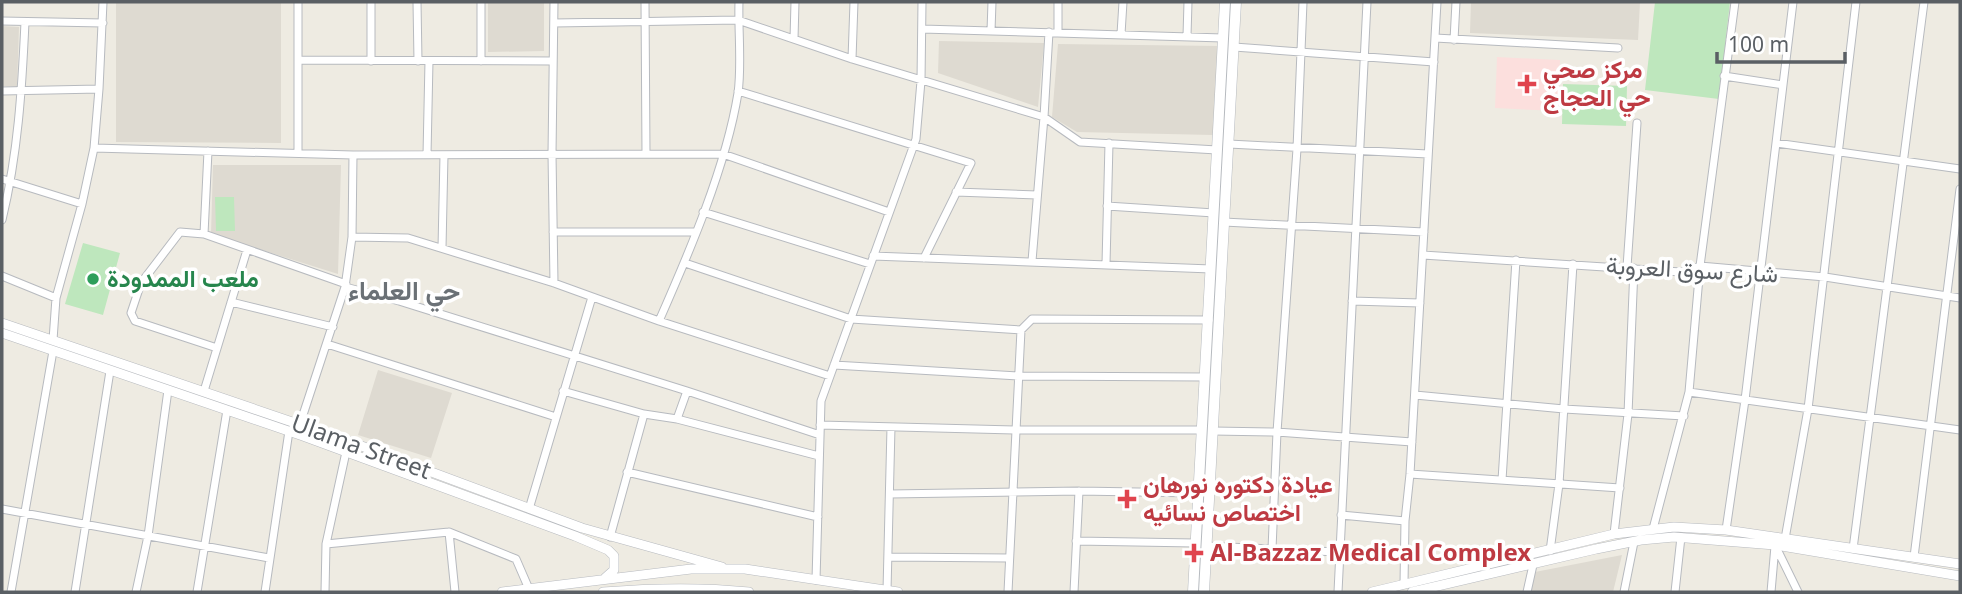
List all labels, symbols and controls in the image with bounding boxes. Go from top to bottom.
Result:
scale bar [1717,21,1845,65]
text: 100 m [1728,30,1789,58]
place label: مركز صحي حي الحجاج [1543,52,1651,118]
marker: مركز صحي حي الحجاج [1517,74,1537,94]
street label: شارع سوق العروبة [1605,248,1779,290]
place label: ملعب الممدودة [107,261,259,294]
marker: ملعب الممدودة [85,271,101,287]
district label: حي العلماء [348,272,460,313]
street label: Ulama Street [287,405,436,486]
place label: عيادة دكتوره نورهان اختصاص نسائيه [1143,467,1333,528]
marker: عيادة دكتوره نورهان اختصاص نسائيه [1117,489,1137,509]
place label: Al-Bazzaz Medical Complex [1210,535,1531,568]
marker: Al-Bazzaz Medical Complex [1184,543,1204,563]

